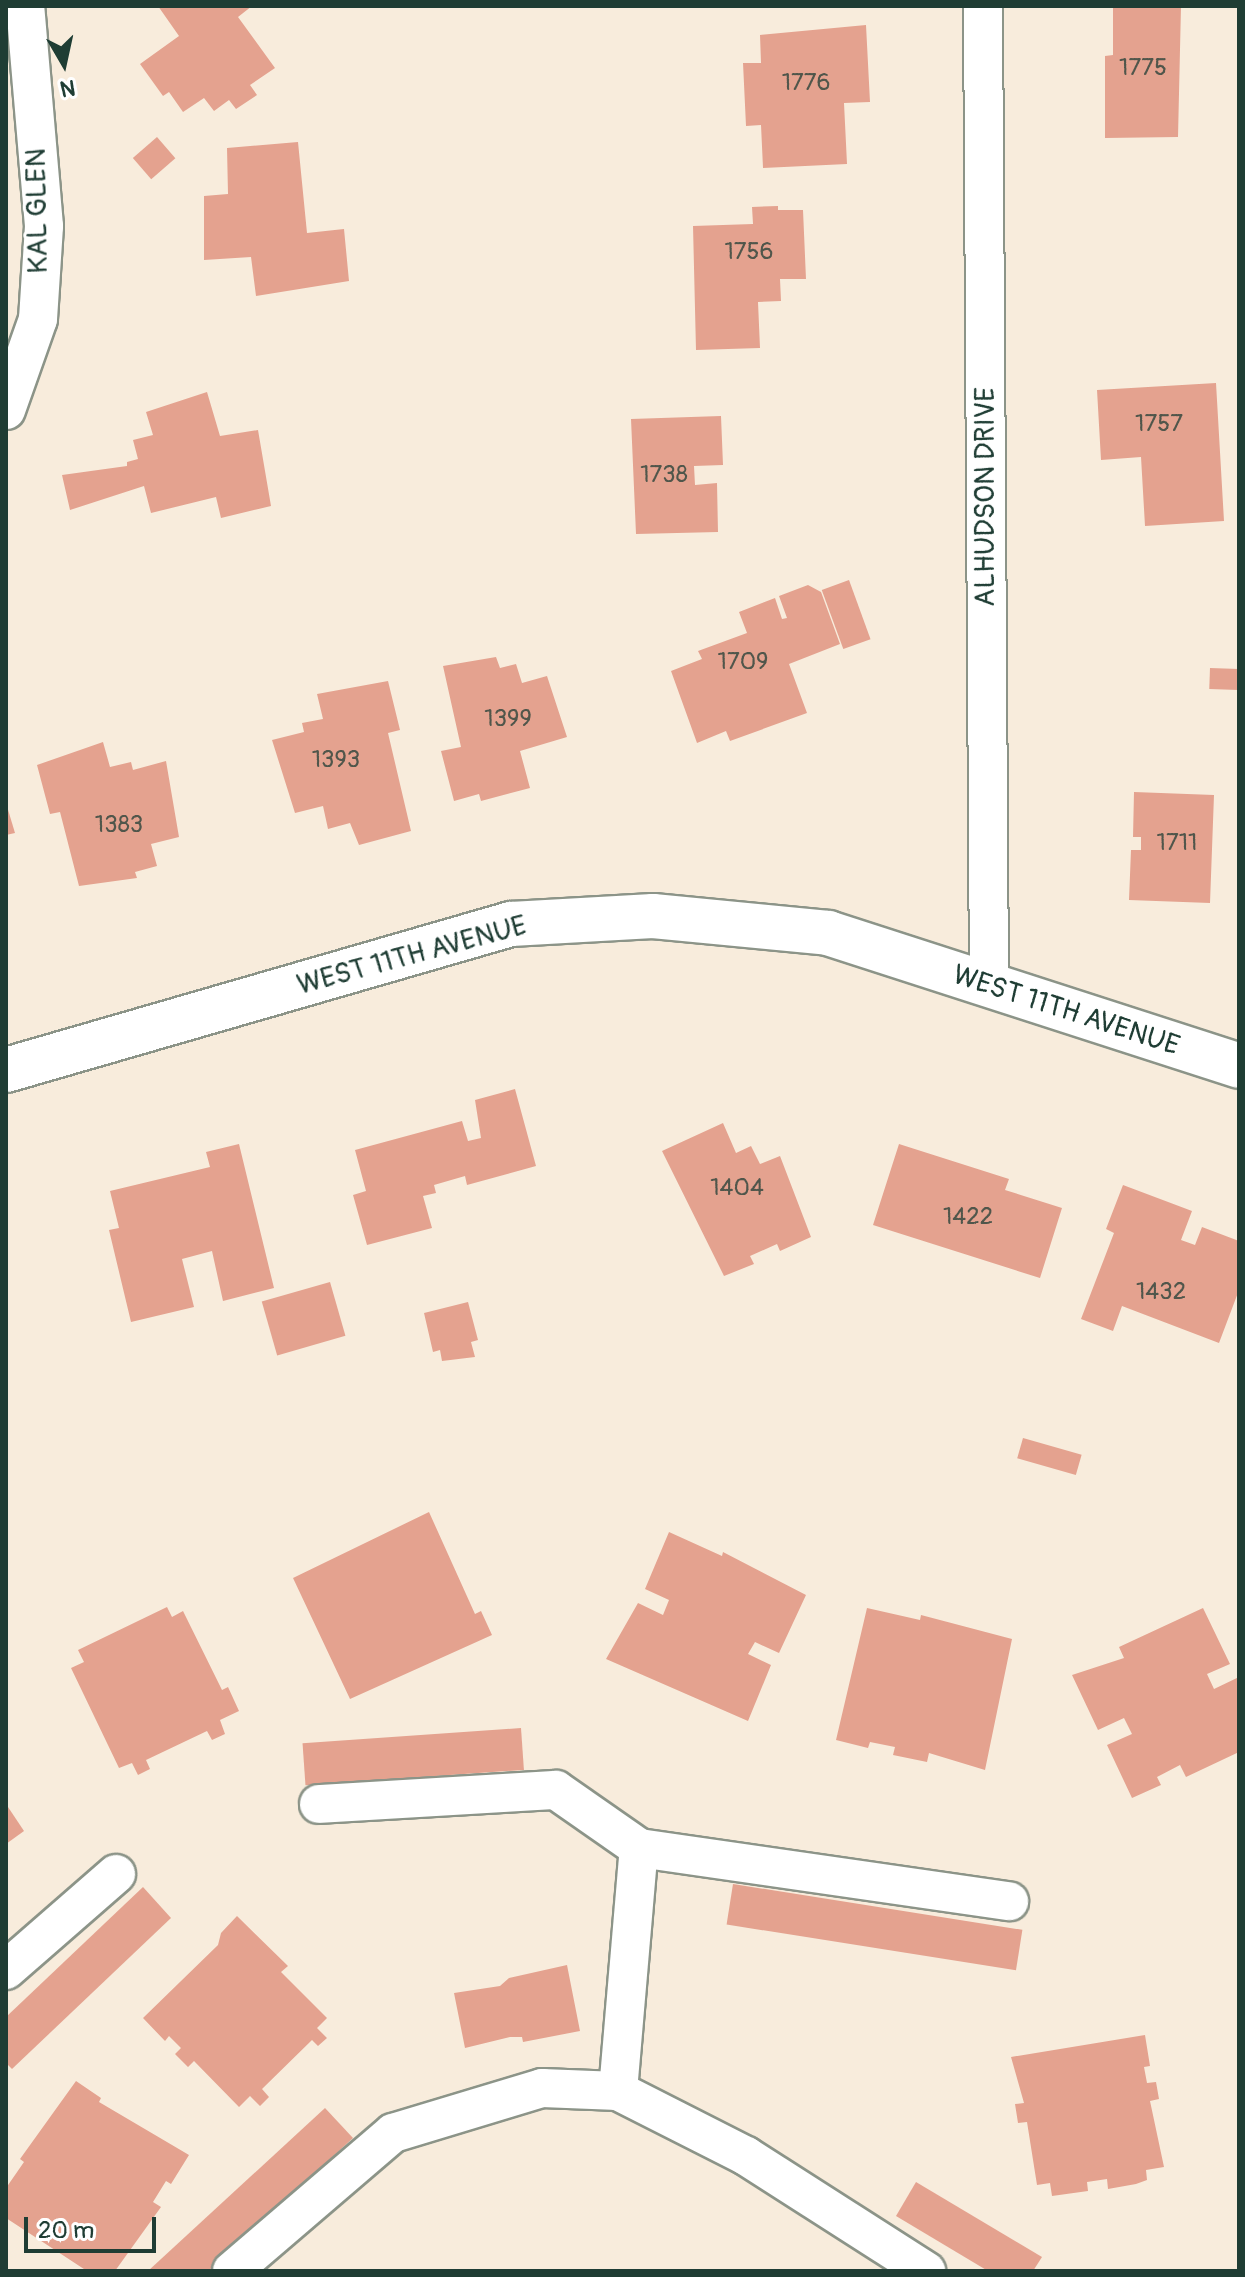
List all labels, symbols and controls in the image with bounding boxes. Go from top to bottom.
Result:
north arrow [24,24,104,104]
house number: 1775 [1119,54,1167,82]
house number: 1776 [782,69,830,97]
text: N [58,73,77,103]
street label: KAL GLEN [20,148,56,274]
house number: 1756 [724,238,774,266]
street label: ALHUDSON DRIVE [969,387,1003,607]
house number: 1757 [1135,410,1183,438]
house number: 1738 [640,461,688,489]
house number: 1709 [718,648,768,676]
house number: 1399 [484,705,532,733]
house number: 1393 [312,746,360,774]
house number: 1383 [95,811,143,839]
house number: 1711 [1157,829,1197,857]
street label: WEST 11TH AVENUE [294,909,530,1003]
street label: WEST 11TH AVENUE [949,959,1183,1063]
house number: 1404 [710,1174,764,1202]
house number: 1422 [943,1203,993,1231]
house number: 1432 [1136,1278,1186,1306]
scale bar [28,2201,160,2251]
text: 20 m [38,2216,94,2245]

